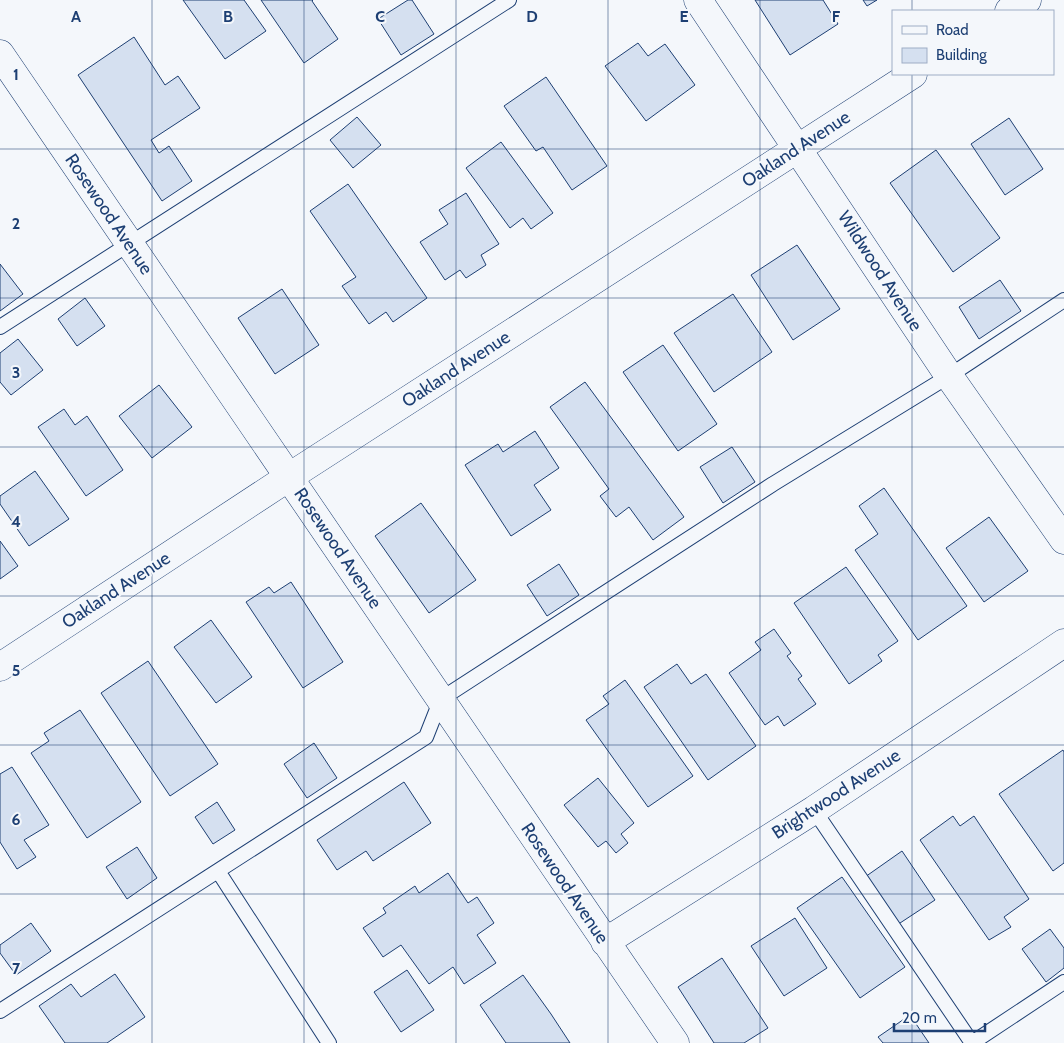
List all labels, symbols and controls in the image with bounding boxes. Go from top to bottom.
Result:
text: A [71,7,81,26]
text: B [223,7,233,26]
text: C [375,7,385,26]
text: D [526,7,538,26]
text: E [679,7,689,26]
text: F [832,7,841,26]
legend [892,10,1054,75]
text: Road [936,21,969,39]
text: Building [936,46,987,64]
text: 1 [13,65,19,84]
street label: Oakland Avenue [738,106,854,192]
street label: Rosewood Avenue [60,149,158,279]
street label: Wildwood Avenue [833,207,927,335]
text: 2 [12,214,20,233]
street label: Oakland Avenue [398,326,514,412]
text: 3 [12,363,20,382]
street label: Rosewood Avenue [289,483,387,613]
text: 4 [11,512,21,531]
street label: Oakland Avenue [58,547,174,633]
text: 5 [12,661,20,680]
street label: Brightwood Avenue [768,744,904,844]
text: 6 [12,810,21,829]
street label: Rosewood Avenue [516,818,614,948]
text: 7 [12,959,21,978]
scale bar [894,1000,985,1032]
text: 20 m [902,1009,937,1027]

